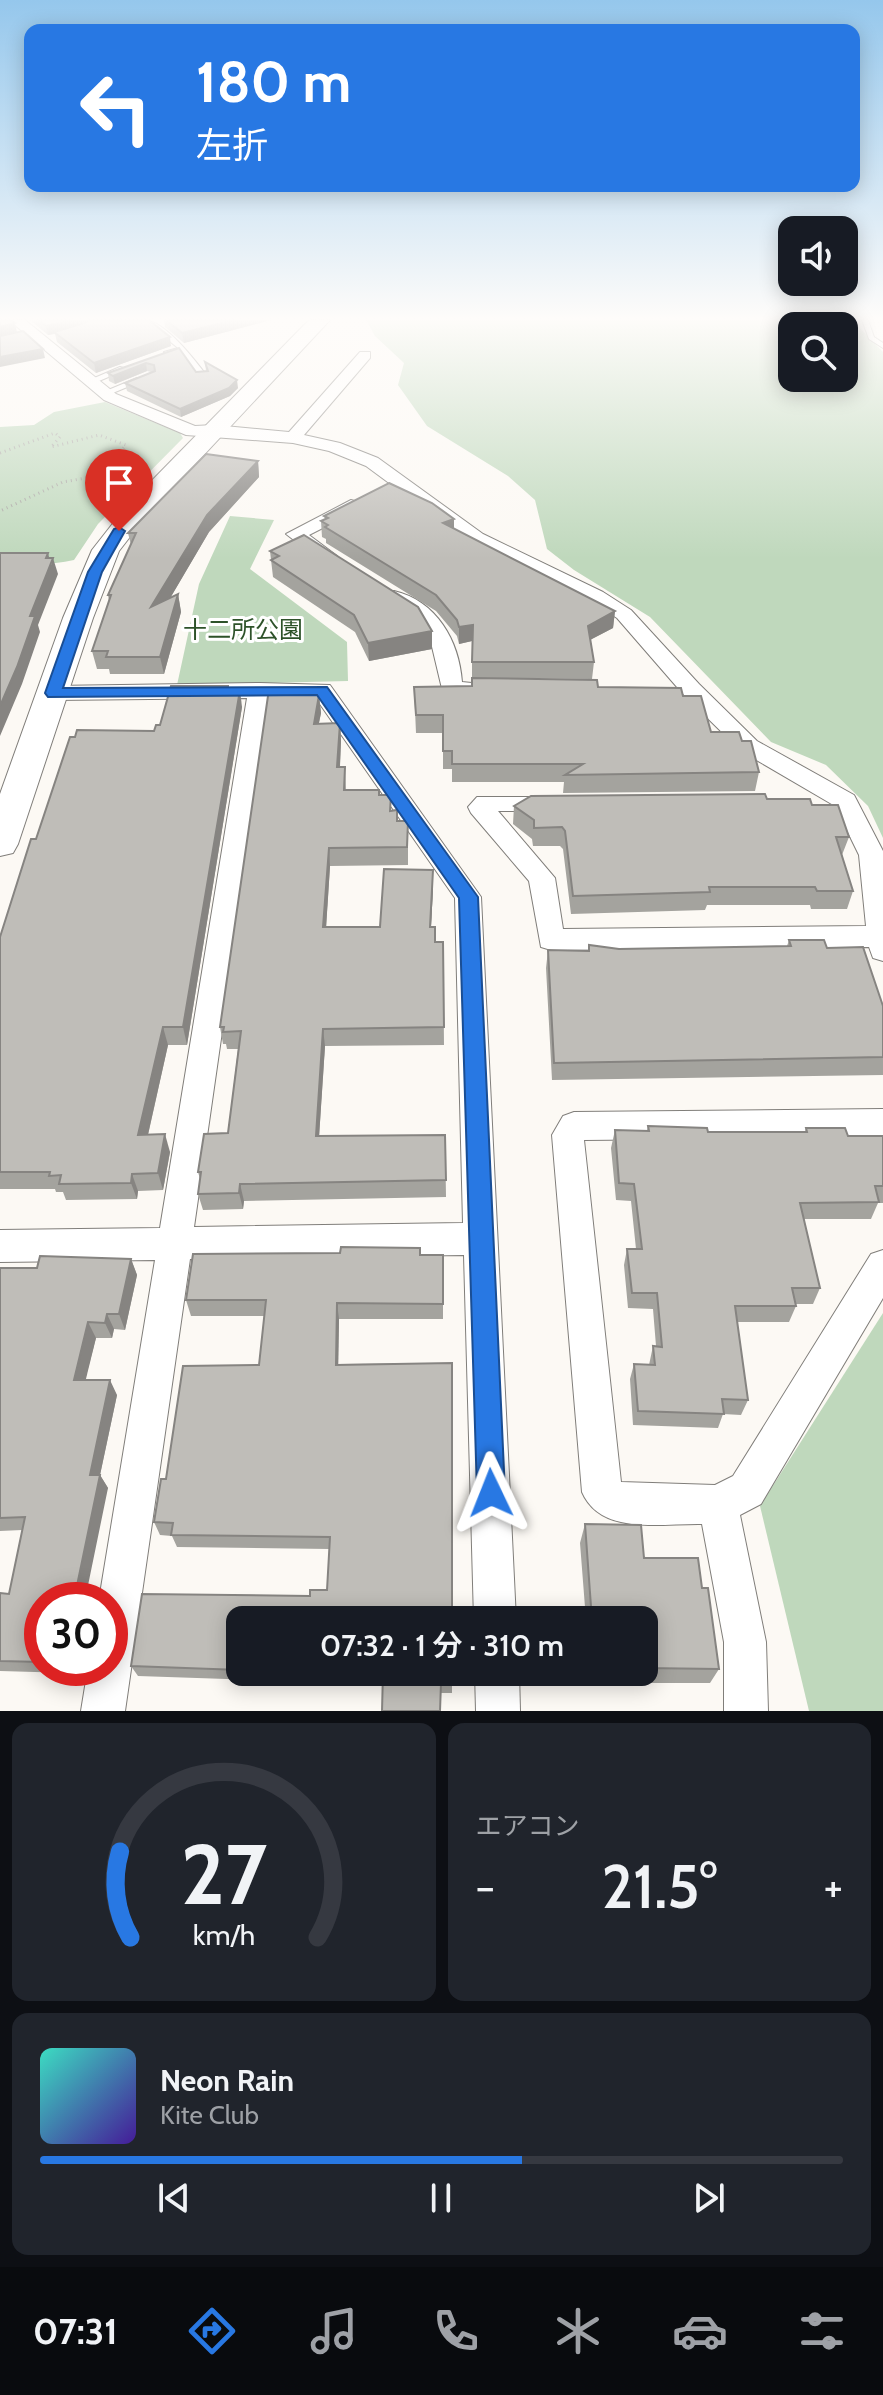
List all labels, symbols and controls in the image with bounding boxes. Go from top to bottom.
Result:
text: 180 m [196,48,351,116]
icon: left [64,56,168,160]
text: 左折 [196,123,268,167]
map controls [778,216,858,392]
button: sound [778,216,858,296]
button: search [778,312,858,392]
pin [85,449,153,531]
icon: arrive [97,461,141,505]
park label: 十二所公園 [183,615,303,644]
position arrow [449,1451,533,1535]
speed limit sign: 30 [24,1582,128,1686]
text: 07:32 · 1 分 · 310 m [320,1627,564,1664]
text: エアコン [476,1810,580,1842]
text: 27 [181,1824,267,1925]
text: 21.5° [601,1850,717,1923]
text: − [476,1860,495,1913]
text: + [824,1860,843,1913]
text: km/h [192,1917,255,1952]
text: Neon Rain [160,2062,294,2099]
text: Kite Club [160,2099,259,2131]
icon: previous [152,2176,196,2220]
icon: pause [419,2176,463,2220]
icon: next [687,2176,731,2220]
icon: directions [184,2303,240,2359]
icon: music [306,2303,362,2359]
icon: phone [428,2303,484,2359]
icon: climate [550,2303,606,2359]
icon: car [672,2303,728,2359]
icon: filters [794,2303,850,2359]
text: 07:31 [33,2309,118,2353]

